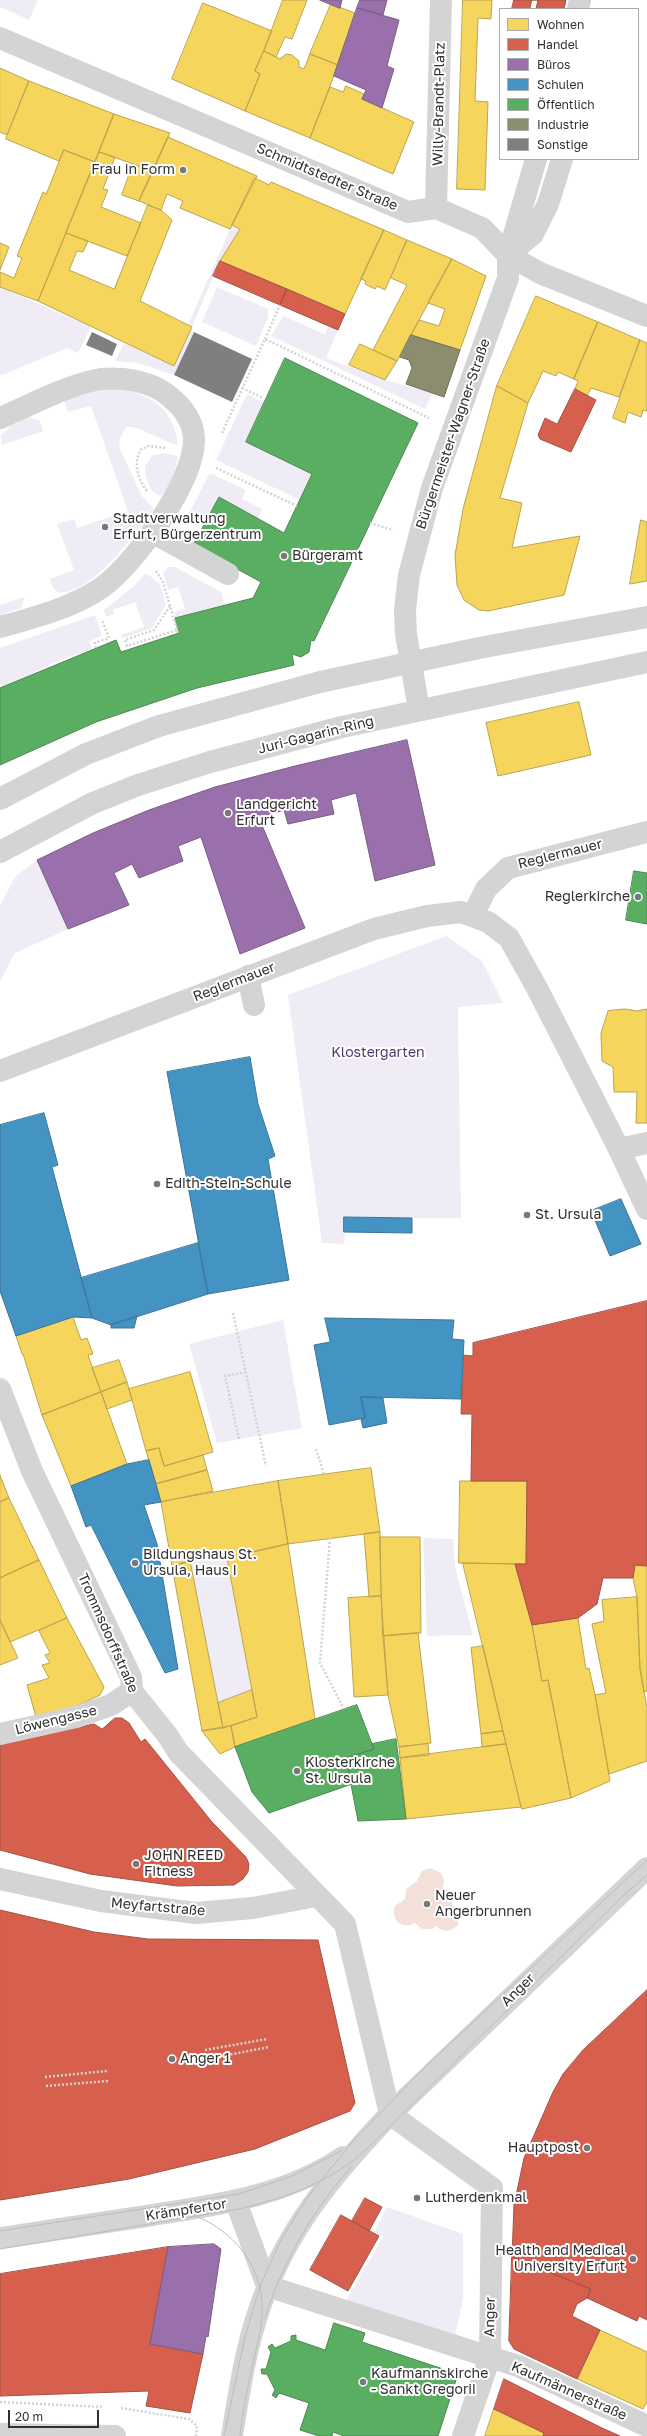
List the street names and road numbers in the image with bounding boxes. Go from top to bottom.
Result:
street label: Willy-Brandt-Platz [430,42,448,166]
street label: Schmidtstedter Straße [254,140,400,214]
street label: Bürgermeister-Wagner-Straße [412,336,494,532]
street label: Juri-Gagarin-Ring [256,712,376,758]
street label: Reglermauer [516,835,604,873]
street label: Reglermauer [191,959,277,1005]
street label: Trommsdorffstraße [74,1571,142,1695]
street label: Löwengasse [13,1702,99,1738]
street label: Meyfartstraße [110,1895,206,1919]
street label: Anger [498,1970,538,2010]
street label: Krämpfertor [144,2195,228,2225]
street label: Anger [481,2297,499,2337]
street label: Kaufmännerstraße [509,2358,629,2424]

